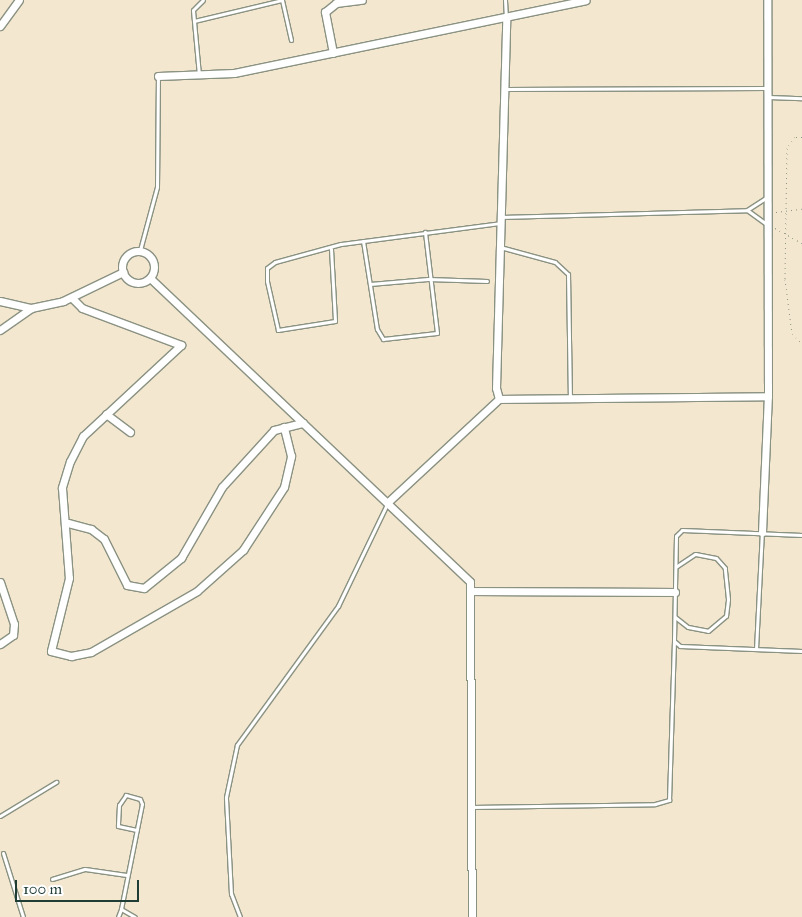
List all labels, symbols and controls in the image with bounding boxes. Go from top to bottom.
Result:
scale bar [18,870,141,902]
text: 100 m [23,880,62,898]

